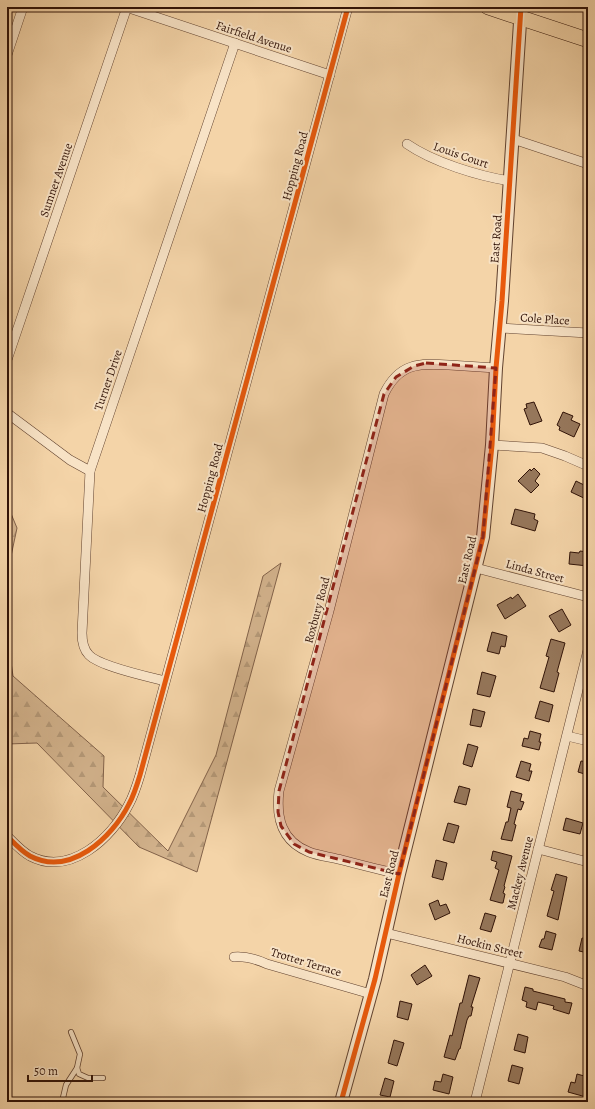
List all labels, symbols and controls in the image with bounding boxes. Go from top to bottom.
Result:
street label: Fairfield Avenue [214,17,294,57]
street label: Hopping Road [278,129,312,202]
street label: Louis Court [431,138,491,172]
street label: Sumner Avenue [36,141,76,219]
street label: East Road [486,214,506,264]
street label: Cole Place [520,309,570,329]
street label: Turner Drive [90,348,126,412]
street label: Hopping Road [193,441,227,514]
street label: East Road [454,534,480,585]
street label: Linda Street [504,556,566,586]
street label: Roxbury Road [300,574,334,645]
street label: Mackey Avenue [503,835,537,911]
street label: East Road [375,848,403,900]
street label: Hockin Street [455,930,525,962]
street label: Trotter Terrace [269,944,343,980]
scale bar [28,1057,92,1083]
text: 50 m [34,1063,58,1079]

